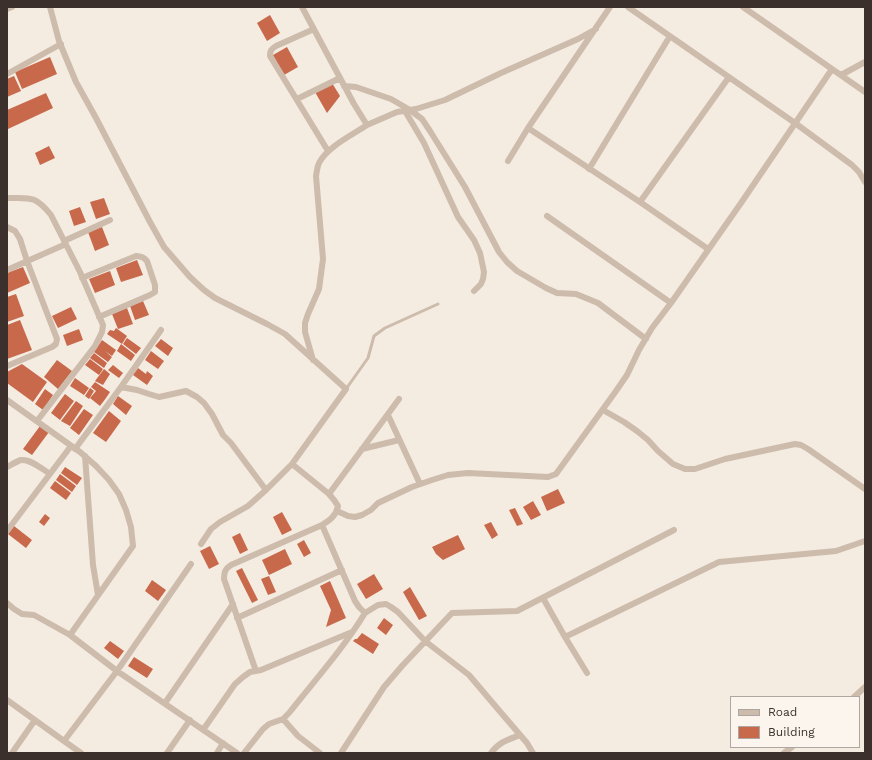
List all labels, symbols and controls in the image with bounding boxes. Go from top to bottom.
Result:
legend [730,696,860,748]
text: Road [768,705,797,719]
text: Building [768,725,815,739]

